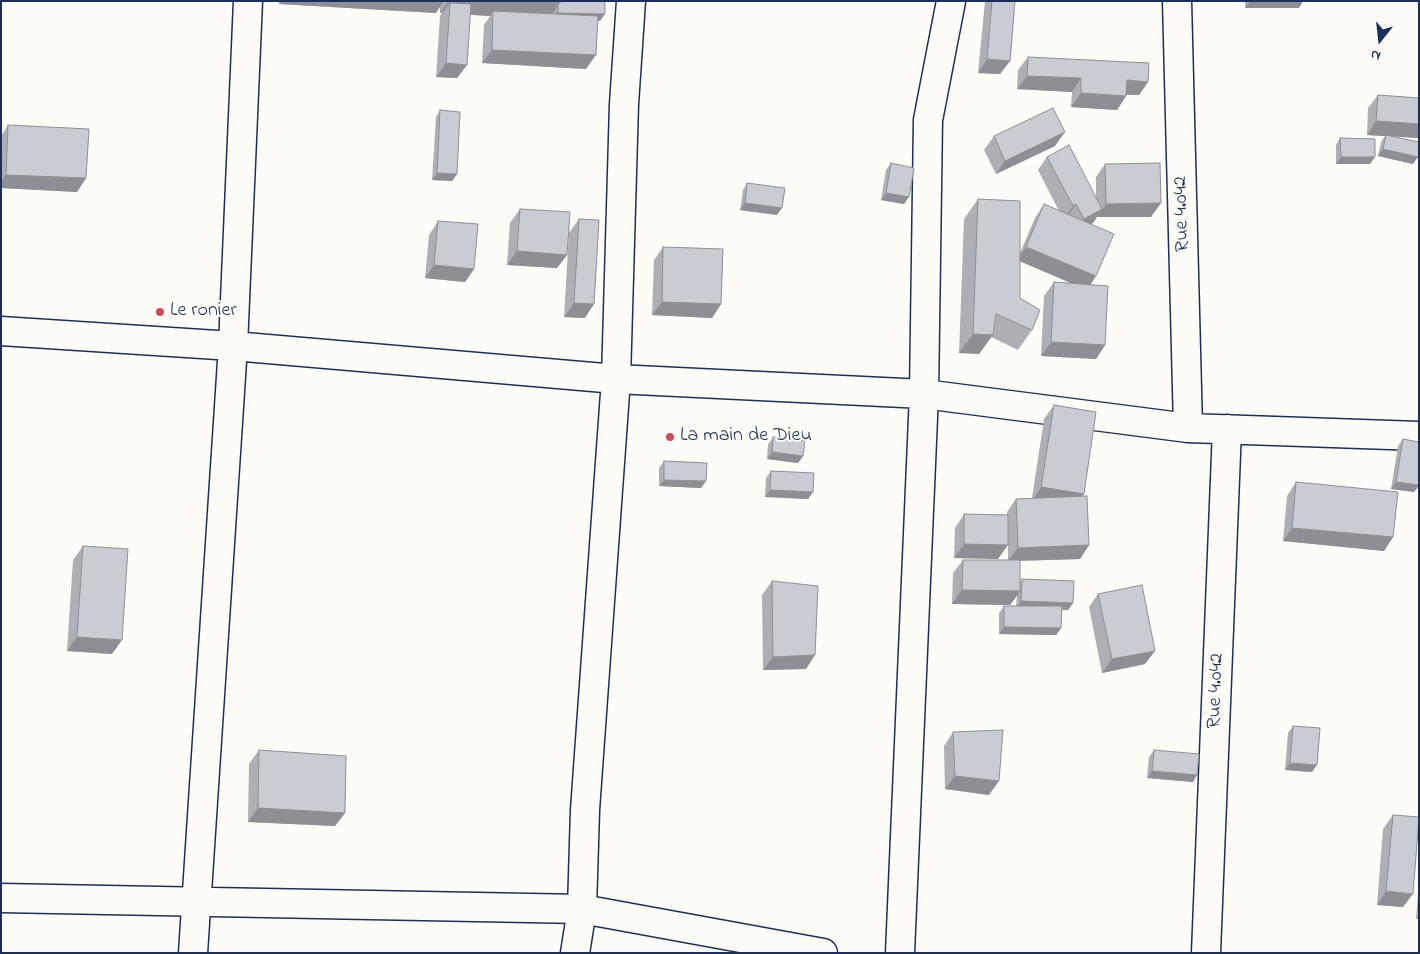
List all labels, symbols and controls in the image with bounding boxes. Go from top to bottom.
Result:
north arrow [1355,15,1405,65]
text: N [1368,44,1383,66]
street label: Rue 4.042 [1170,176,1196,252]
place label: Le ronier [170,300,237,324]
marker: Le ronier [154,306,166,318]
place label: La main de Dieu [680,425,812,449]
marker: La main de Dieu [664,431,676,443]
street label: Rue 4.042 [1204,653,1230,729]

